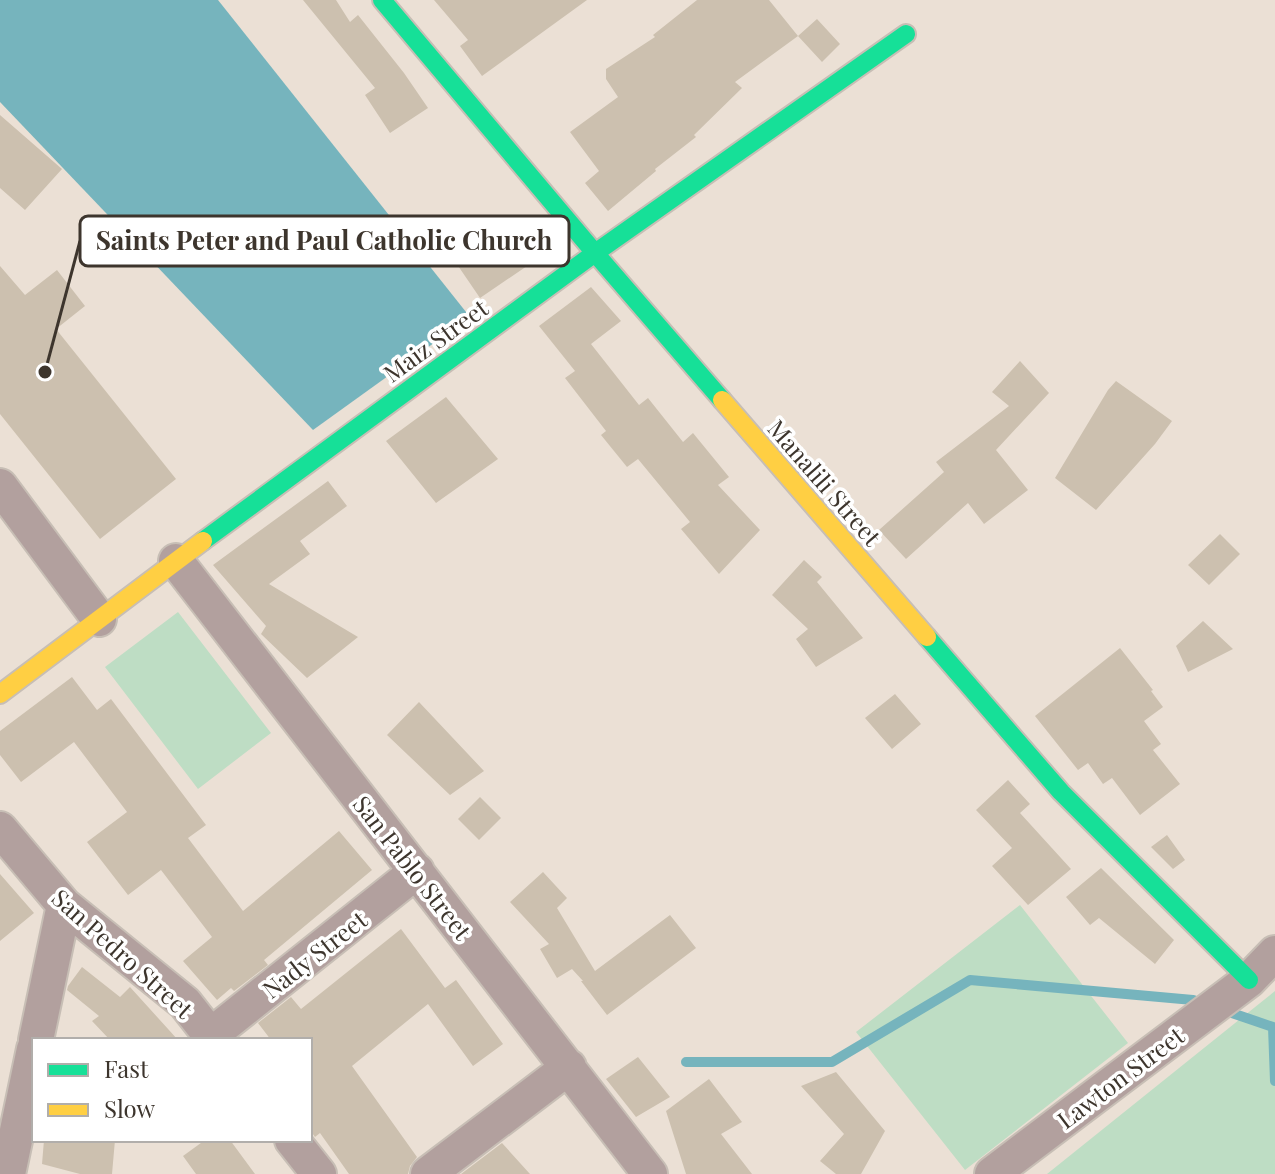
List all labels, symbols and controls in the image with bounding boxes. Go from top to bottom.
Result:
callout: Saints Peter and Paul Catholic Church [80,216,569,266]
text: Saints Peter and Paul Catholic Church [96,222,552,257]
street label: Maiz Street [376,291,494,389]
street label: Manalili Street [761,412,889,552]
street label: San Pablo Street [347,788,480,946]
street label: San Pedro Street [46,881,201,1025]
street label: Nady Street [255,903,373,1005]
street label: Lawton Street [1050,1019,1190,1135]
legend [32,1038,312,1142]
text: Fast [104,1052,149,1084]
text: Slow [104,1092,156,1124]

